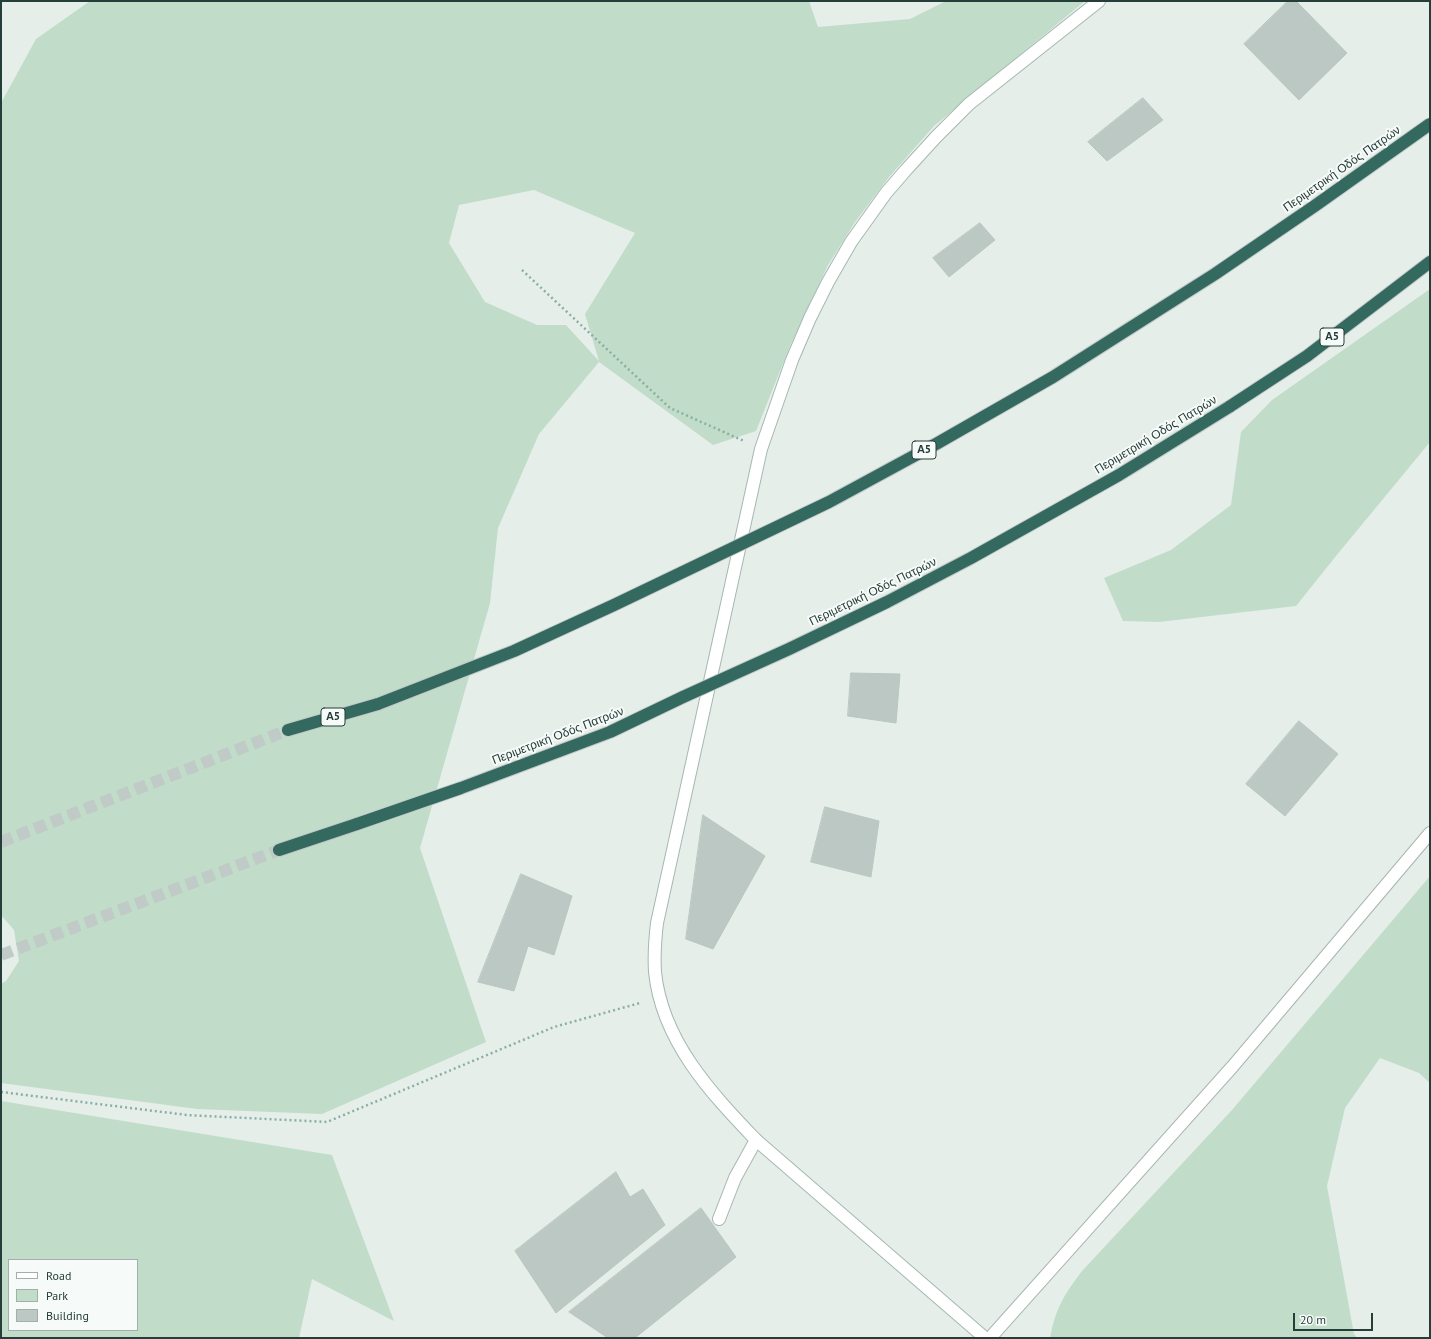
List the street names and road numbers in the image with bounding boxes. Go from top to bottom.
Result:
street label: Περιμετρική Οδός Πατρών [1281,123,1403,215]
road number: Α5 [1320,328,1344,346]
street label: Περιμετρική Οδός Πατρών [1092,393,1220,477]
road number: Α5 [912,441,936,459]
street label: Περιμετρική Οδός Πατρών [807,555,939,629]
street label: Περιμετρική Οδός Πατρών [490,704,626,768]
road number: Α5 [321,708,345,726]

